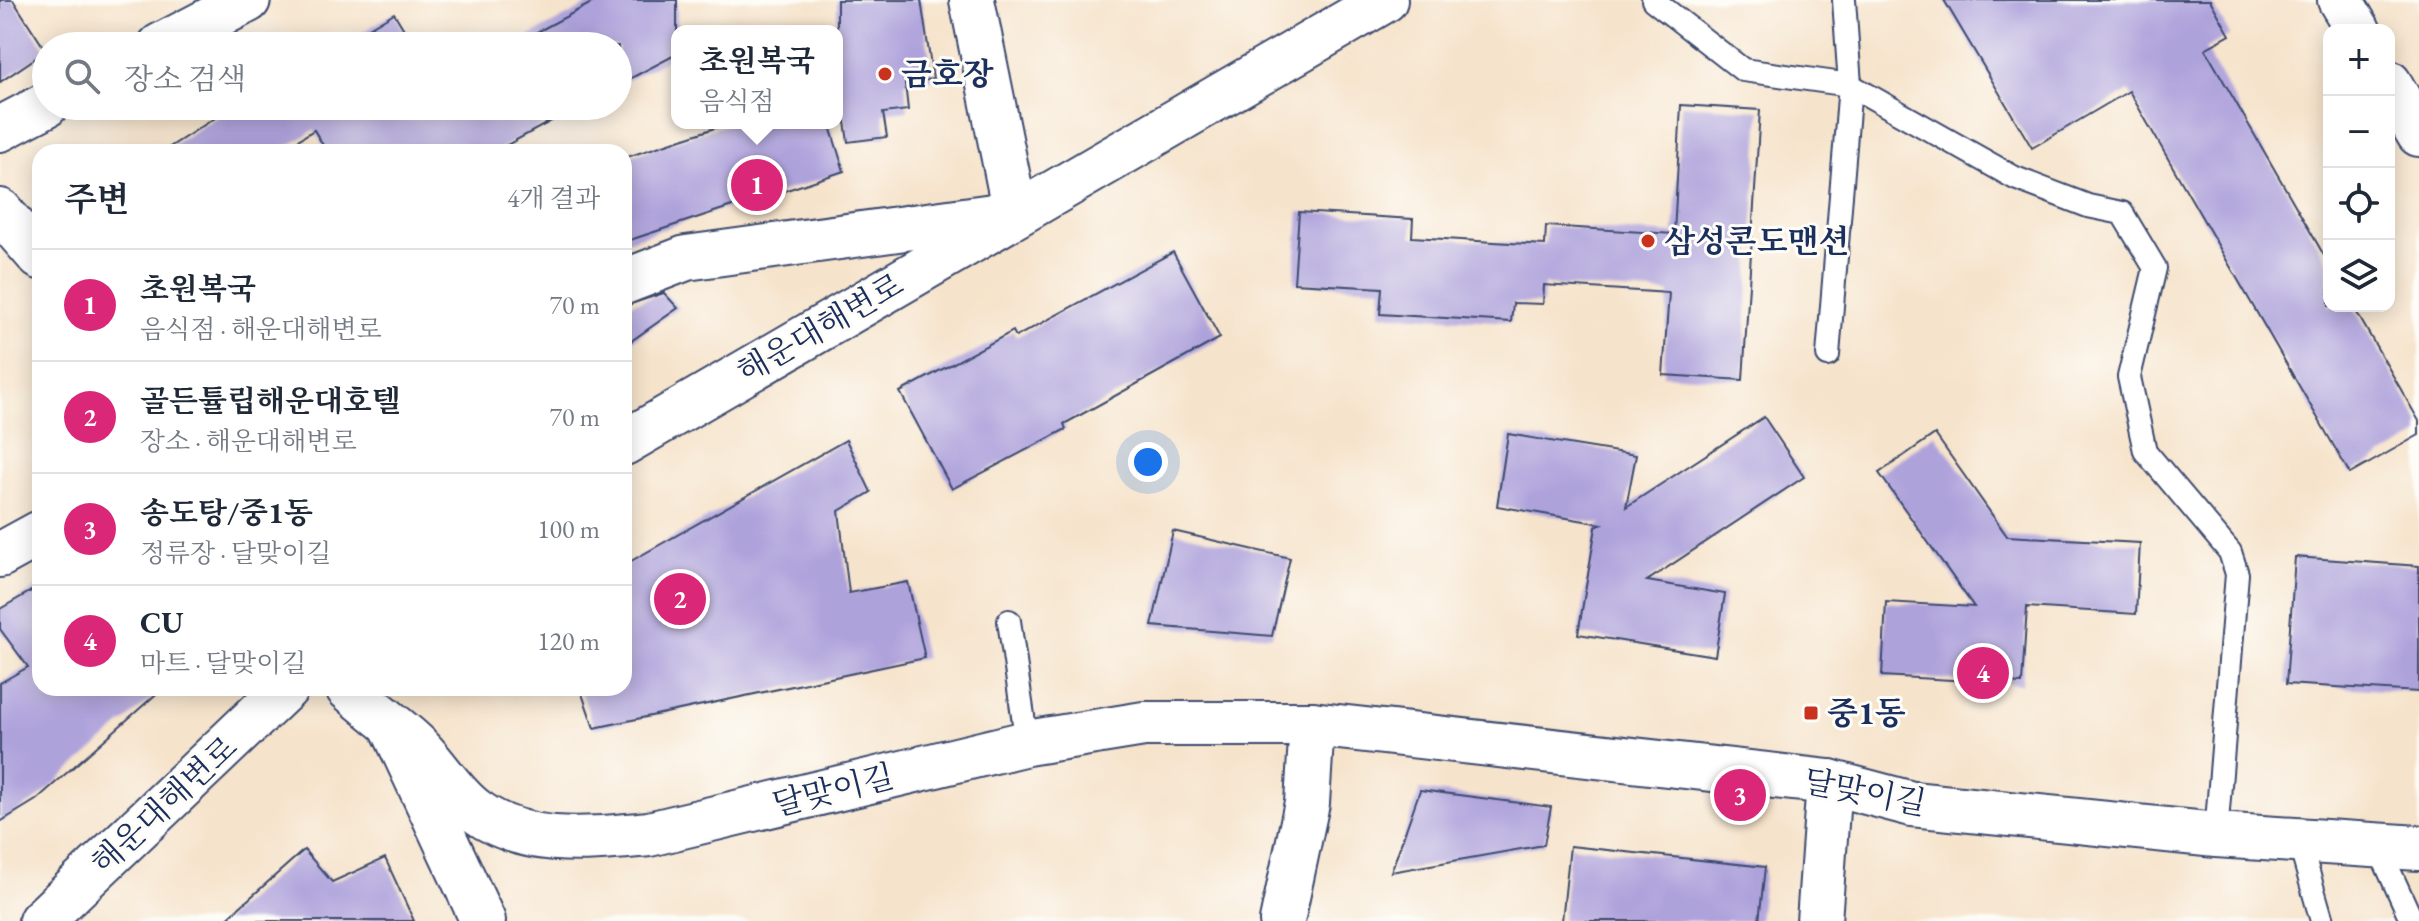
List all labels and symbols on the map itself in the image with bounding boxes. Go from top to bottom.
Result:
place label: 금호장 [901,53,994,95]
marker: 금호장 [876,65,894,83]
pin: 1 [731,155,783,215]
place label: 삼성콘도맨션 [1664,220,1849,262]
marker: 삼성콘도맨션 [1639,232,1657,250]
street label: 해운대해변로 [729,263,911,393]
your location [1128,442,1168,482]
pin: 2 [654,569,706,629]
pin: 4 [1957,643,2009,703]
place label: 중1동 [1827,692,1906,734]
marker: 중1동 [1802,704,1820,722]
street label: 해운대해변로 [82,726,246,884]
street label: 달맞이길 [768,755,898,825]
street label: 달맞이길 [1800,760,1930,824]
pin: 3 [1714,765,1766,825]

